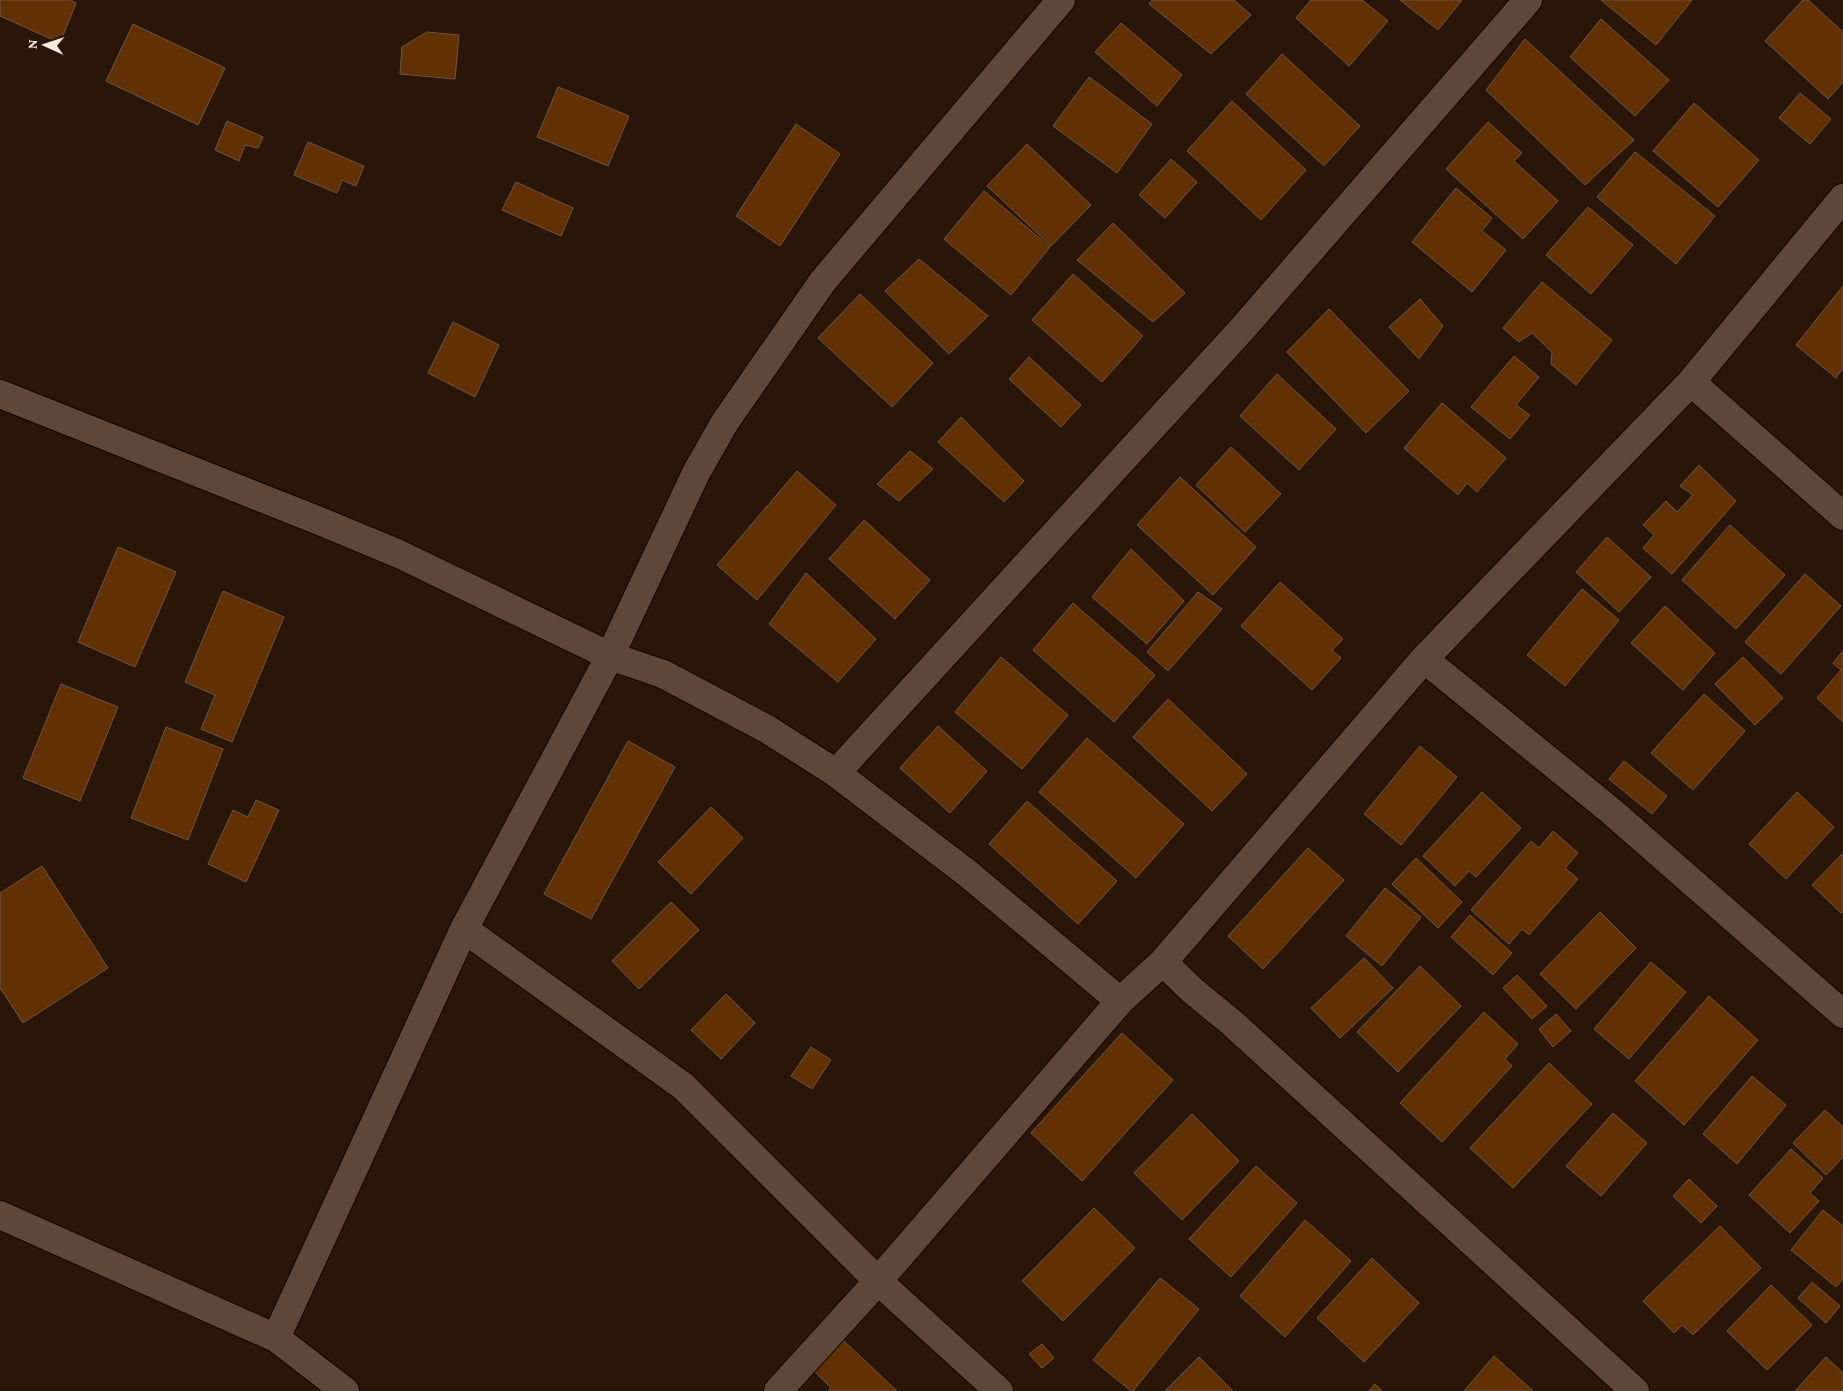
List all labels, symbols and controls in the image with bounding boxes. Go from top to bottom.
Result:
north arrow [20,20,70,70]
text: N [24,39,40,50]

